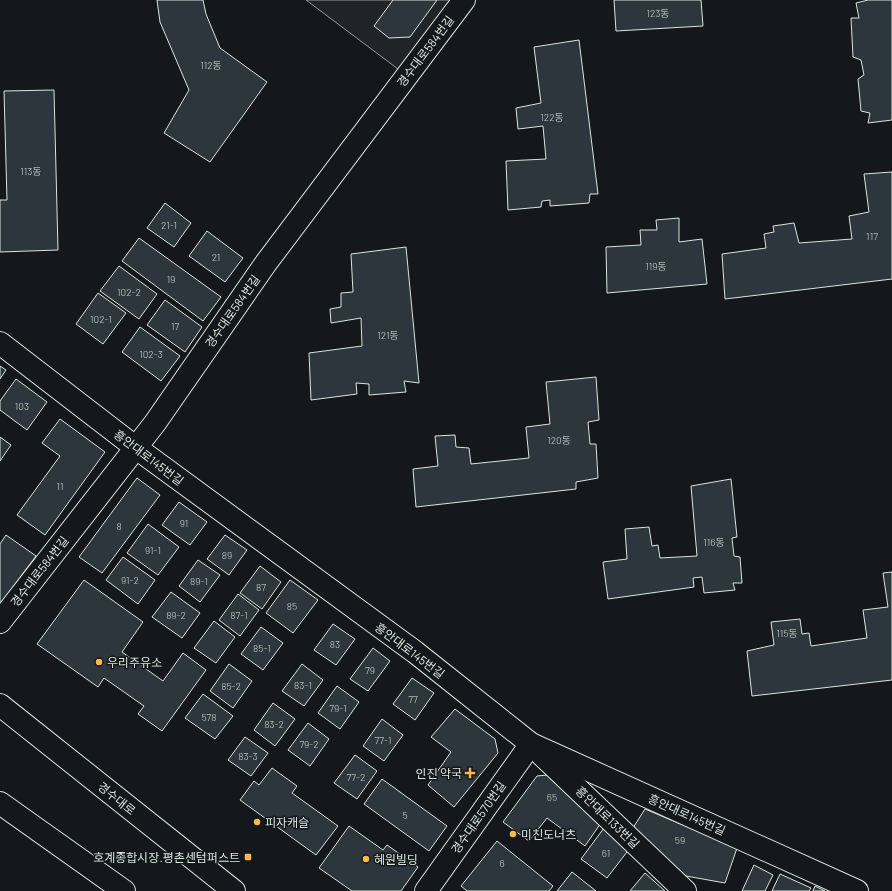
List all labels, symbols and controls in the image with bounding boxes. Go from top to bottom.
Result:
house number: 123동 [646,7,670,19]
street label: 경수대로584번길 [394,13,456,89]
house number: 112동 [200,59,222,71]
house number: 122동 [540,111,564,123]
house number: 113동 [20,165,42,177]
house number: 21-1 [161,219,177,231]
house number: 117 [866,230,878,242]
house number: 21 [212,251,220,263]
house number: 119동 [645,260,667,272]
street label: 경수대로584번길 [202,272,262,350]
house number: 19 [167,273,175,285]
house number: 102-2 [117,286,141,298]
house number: 102-1 [90,313,112,325]
house number: 17 [171,320,179,332]
house number: 121동 [377,329,399,341]
house number: 102-3 [139,348,163,360]
house number: 103 [15,400,29,412]
street label: 흥안대로145번길 [112,426,186,488]
house number: 120동 [547,434,571,446]
house number: 11 [56,480,64,492]
house number: 91 [180,517,188,529]
house number: 8 [116,520,122,532]
street label: 경수대로584번길 [7,533,71,609]
house number: 116동 [703,536,725,548]
house number: 91-1 [145,544,161,556]
house number: 89 [222,549,232,561]
house number: 91-2 [121,574,139,586]
house number: 89-1 [190,575,208,587]
house number: 87 [256,581,266,593]
house number: 85 [287,600,297,612]
house number: 89-2 [166,609,186,621]
house number: 87-1 [230,609,248,621]
street label: 흥안대로145번길 [373,619,447,681]
house number: 115동 [776,627,798,639]
house number: 83 [330,638,340,650]
house number: 85-1 [253,642,271,654]
place label: 우리주유소 [107,655,162,669]
marker: 우리주유소 [94,657,104,667]
house number: 79 [365,664,375,676]
house number: 83-1 [294,679,312,691]
house number: 85-2 [221,680,241,692]
house number: 77 [408,693,418,705]
house number: 79-1 [329,702,347,714]
house number: 578 [201,711,217,723]
house number: 83-2 [264,718,284,730]
house number: 77-1 [375,734,391,746]
house number: 79-2 [299,738,319,750]
house number: 83-3 [238,750,258,762]
place label: 인진 약국 [415,766,462,780]
marker: 인진 약국 [465,768,475,778]
house number: 77-2 [347,771,365,783]
street label: 경수대로570번길 [448,778,508,856]
street label: 경수대로 [95,779,139,817]
street label: 흥안대로133번길 [573,783,643,851]
house number: 65 [547,791,557,803]
street label: 흥안대로145번길 [646,791,728,837]
house number: 5 [402,809,408,821]
place label: 피자캐슬 [265,815,309,829]
marker: 피자캐슬 [252,817,262,827]
place label: 미친도너츠 [521,827,576,841]
marker: 미친도너츠 [508,829,518,839]
house number: 59 [675,834,685,846]
house number: 61 [602,847,610,859]
place label: 호계종합시장.평촌센텀퍼스트 [93,850,240,864]
marker: 호계종합시장.평촌센텀퍼스트 [243,852,253,862]
place label: 혜원빌딩 [374,852,418,866]
marker: 혜원빌딩 [361,854,371,864]
house number: 6 [499,857,505,869]

